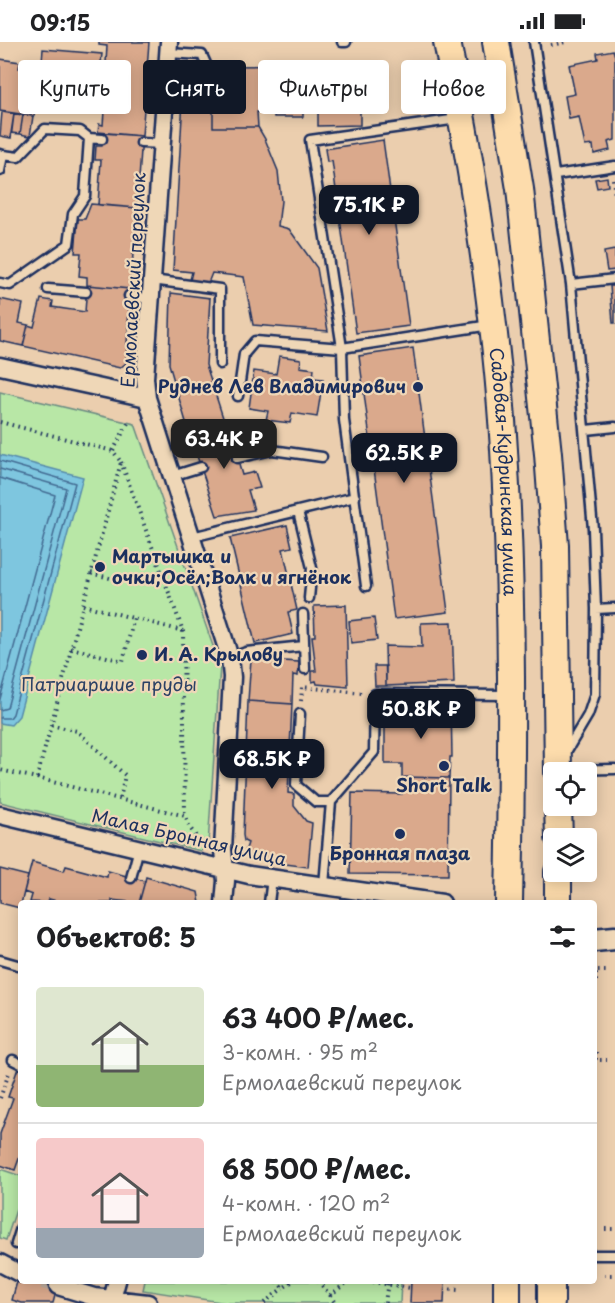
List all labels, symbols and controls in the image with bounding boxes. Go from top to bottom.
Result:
text: 09:15 [30,5,90,38]
chip: Купить [18,60,131,114]
chip: Снять [143,60,246,114]
chip: Фильтры [258,60,389,114]
chip: Новое [401,60,506,114]
street label: Ермолаевский переулок [113,171,152,388]
pin: 75.1K ₽ [314,185,424,236]
text: 75.1K ₽ [333,189,405,219]
street label: Садовая-Кудринская улица [484,346,525,597]
place label: Руднев Лев Владимирович [158,372,406,399]
marker: Руднев Лев Владимирович [411,380,425,394]
pin: 63.4K ₽ [169,419,279,470]
text: 63.4K ₽ [185,423,263,453]
pin: 62.5K ₽ [349,433,459,484]
text: 62.5K ₽ [365,437,443,467]
place label: Мартышка и очки;Осёл;Волк и ягнёнок [112,542,352,590]
marker: Мартышка и очки;Осёл;Волк и ягнёнок [93,560,107,574]
place label: И. А. Крылову [154,640,283,667]
marker: И. А. Крылову [135,648,149,662]
park label: Патриаршие пруды [21,670,197,697]
pin: 50.8K ₽ [366,689,476,740]
text: 50.8K ₽ [381,693,461,723]
pin: 68.5K ₽ [217,739,327,790]
text: 68.5K ₽ [233,743,311,773]
marker: Short Talk [437,759,451,773]
map controls [543,762,597,882]
button: locate [543,762,597,816]
place label: Short Talk [396,771,492,798]
street label: Малая Бронная улица [89,801,290,872]
marker: Бронная плаза [393,827,407,841]
button: layers [543,828,597,882]
place label: Бронная плаза [330,839,471,866]
text: Объектов: 5 [36,917,196,956]
icon: filters [546,920,579,953]
text: 63 400 ₽/мес. [222,998,414,1037]
icon: home [84,1011,156,1083]
text: 3-комн. · 95 m² [222,1037,378,1067]
text: Ермолаевский переулок [222,1067,461,1097]
text: 68 500 ₽/мес. [222,1149,411,1188]
icon: home [84,1162,156,1234]
text: 4-комн. · 120 m² [222,1188,390,1218]
text: Ермолаевский переулок [222,1218,461,1248]

